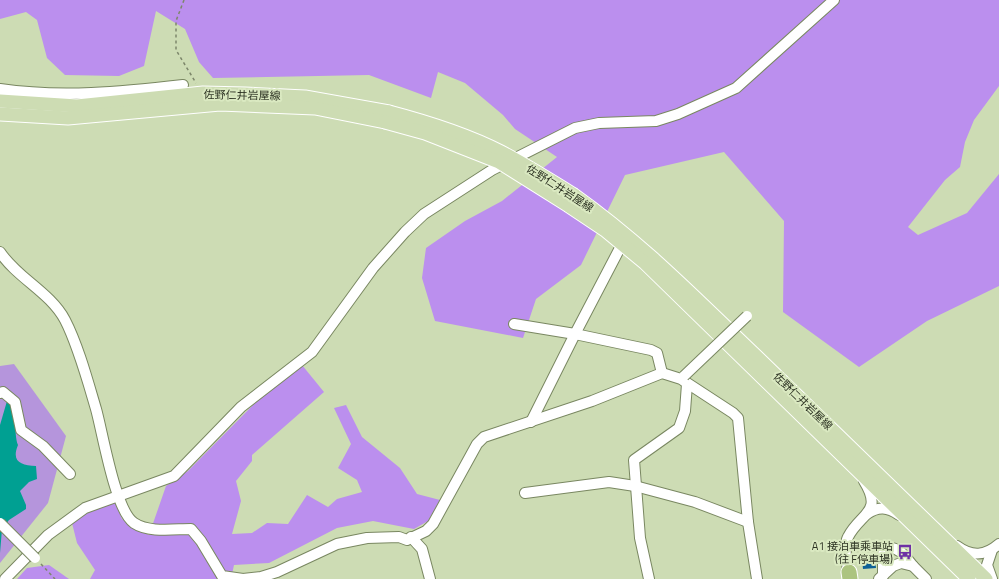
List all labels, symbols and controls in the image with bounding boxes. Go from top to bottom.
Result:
street label: 佐野仁井岩屋線 [203,86,281,104]
street label: 佐野仁井岩屋線 [523,160,597,216]
street label: 佐野仁井岩屋線 [770,369,836,433]
place label: A1 接泊車乘車站 (往 F停車場) [812,538,893,567]
bus stop icon: A1 接泊車乘車站 (往 F停車場) [896,543,914,561]

